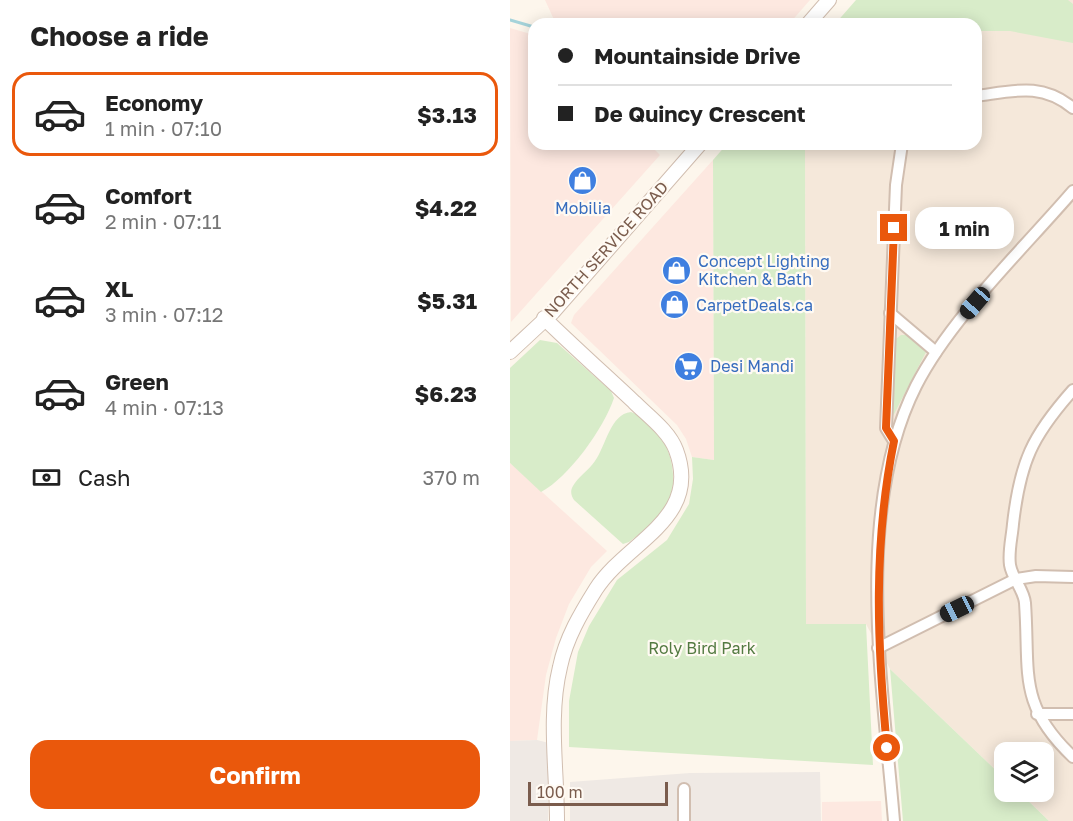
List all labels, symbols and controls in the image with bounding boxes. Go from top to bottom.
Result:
text: Choose a ride [30,20,209,52]
text: Mountainside Drive [594,42,801,69]
icon: car [33,87,87,141]
text: Economy [105,89,203,116]
text: De Quincy Crescent [594,100,805,127]
text: $3.13 [417,101,477,128]
text: 1 min · 07:10 [105,116,222,140]
shop icon: Mobilia [567,164,599,196]
street label: NORTH SERVICE ROAD [540,177,672,321]
icon: car [33,180,87,234]
text: Comfort [105,182,192,209]
text: $4.22 [415,194,477,221]
place label: Mobilia [555,198,611,218]
callout: 1 min [915,207,1014,249]
text: 2 min · 07:11 [105,209,221,233]
route end [880,214,907,241]
text: 1 min [939,216,990,240]
place label: Concept Lighting Kitchen & Bath [698,251,830,289]
shop icon: Concept Lighting Kitchen & Bath [661,254,693,286]
icon: car [33,273,87,327]
text: XL [105,275,133,302]
car [956,284,994,322]
text: $5.31 [417,287,477,314]
shop icon: CarpetDeals.ca [659,289,691,321]
place label: CarpetDeals.ca [696,295,813,315]
text: 3 min · 07:12 [105,302,223,326]
supermarket icon: Desi Mandi [673,350,705,382]
place label: Desi Mandi [710,356,794,376]
icon: car [33,366,87,420]
text: Green [105,368,169,395]
text: $6.23 [414,380,477,407]
text: 4 min · 07:13 [105,395,224,419]
icon: cash [30,461,63,494]
text: Cash [78,464,131,491]
text: 370 m [423,465,480,489]
car [937,593,977,625]
park label: Roly Bird Park [648,638,756,658]
route start [873,734,900,761]
button: Confirm [30,740,480,809]
map controls [994,742,1054,802]
button: layers [994,742,1054,802]
scale bar [528,779,668,806]
text: 100 m [537,782,583,802]

